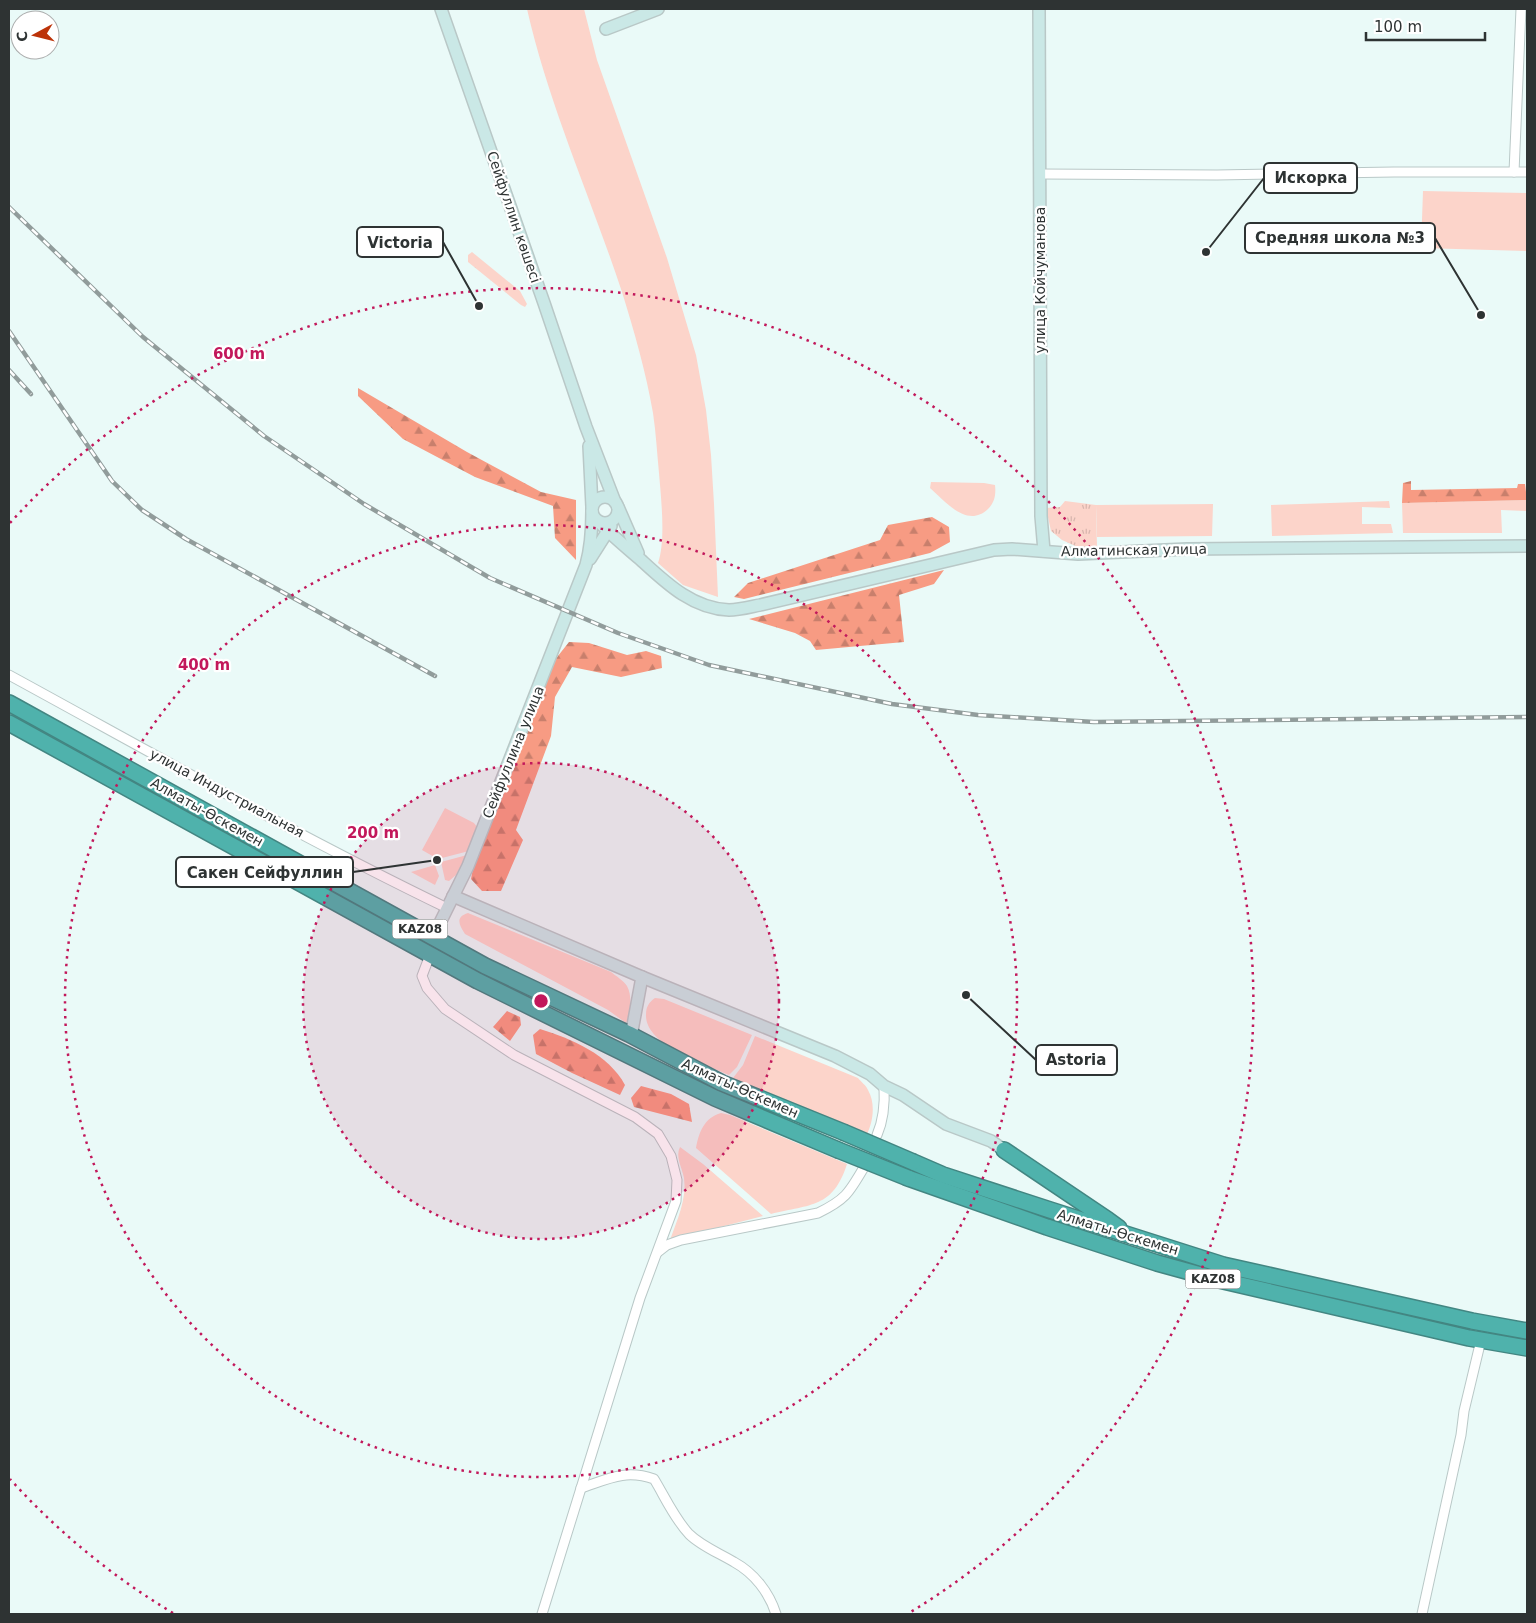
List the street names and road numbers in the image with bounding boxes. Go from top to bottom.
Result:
street label: Сейфуллин көшесі [484,149,544,285]
street label: улица Койчуманова [1032,207,1048,353]
street label: Алматинская улица [1061,541,1207,559]
street label: Сейфуллина улица [479,683,547,821]
street label: улица Индустриальная [147,745,307,841]
street label: Алматы-Өскемен [148,774,266,850]
road number: KAZ08 [392,920,448,939]
street label: Алматы-Өскемен [679,1055,801,1121]
street label: Алматы-Өскемен [1055,1206,1181,1258]
road number: KAZ08 [1186,1270,1240,1288]

